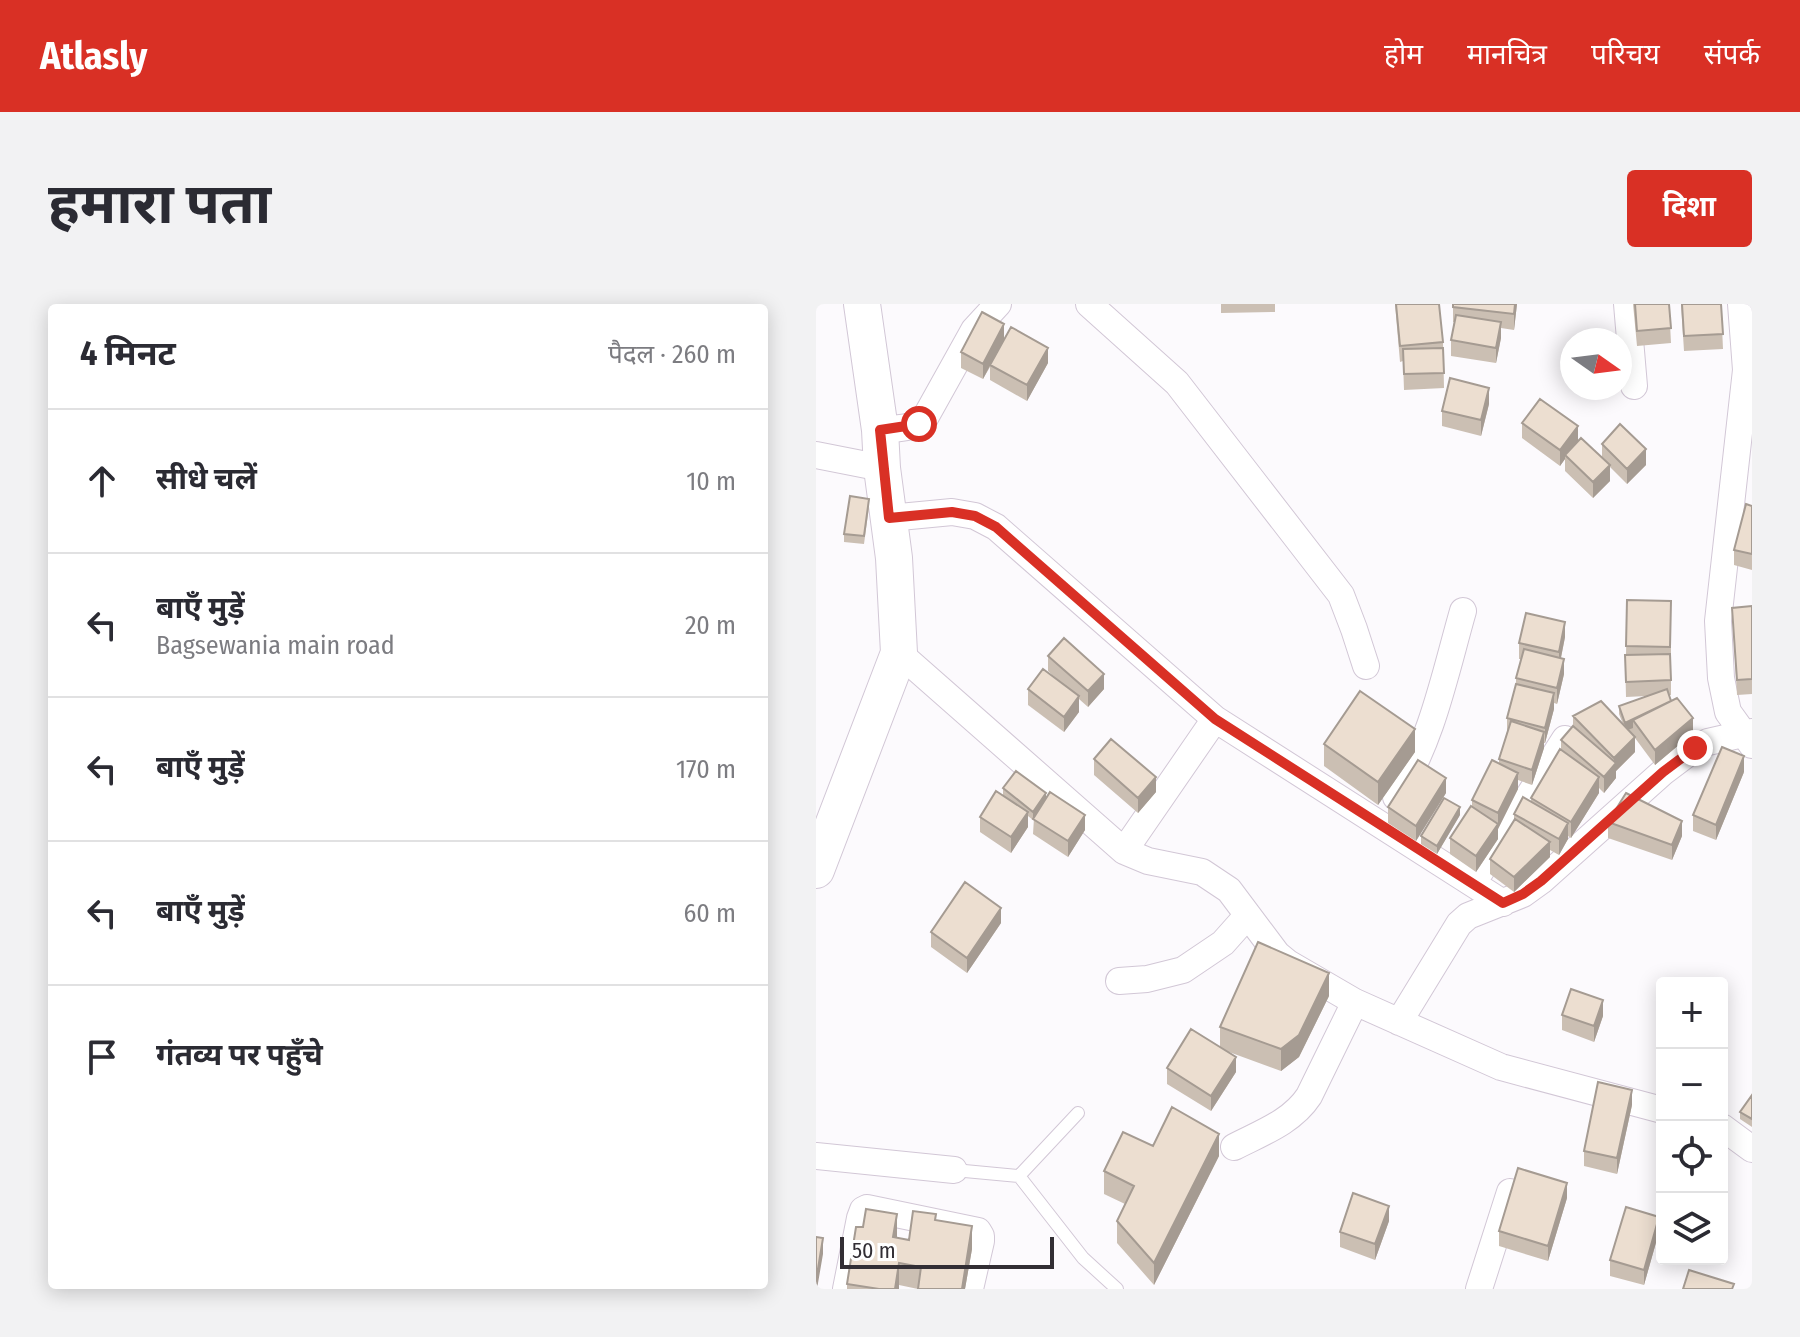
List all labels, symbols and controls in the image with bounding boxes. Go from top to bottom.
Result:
text: Atlasly [40,33,147,79]
text: होम [1384,38,1423,71]
text: मानचित्र [1467,38,1547,71]
text: परिचय [1591,38,1660,71]
text: संपर्क [1704,38,1760,71]
button: दिशा [1627,170,1752,247]
text: हमारा पता [48,171,271,238]
north arrow [1560,328,1632,400]
text: 4 मिनट [80,333,176,374]
text: पैदल · 260 m [608,339,736,370]
route start [901,406,937,442]
icon: ahead [80,459,124,503]
text: सीधे चलें [156,461,257,497]
text: 10 m [686,466,736,497]
text: बाएँ मुड़ें [156,590,245,626]
icon: left [80,603,124,647]
text: 20 m [685,610,736,641]
text: Bagsewania main road [156,630,395,661]
route end [1677,730,1713,766]
icon: left [80,747,124,791]
text: बाएँ मुड़ें [156,749,245,785]
text: 170 m [676,754,736,785]
icon: left [80,891,124,935]
text: बाएँ मुड़ें [156,893,245,929]
text: 60 m [683,898,736,929]
map controls [1656,977,1728,1265]
button: + [1656,977,1728,1049]
icon: arrive [80,1035,124,1079]
text: गंतव्य पर पहुँचे [156,1037,323,1073]
button: − [1656,1049,1728,1121]
button: locate [1656,1121,1728,1193]
button: layers [1656,1193,1728,1265]
scale bar [840,1233,1054,1269]
text: 50 m [852,1237,896,1264]

